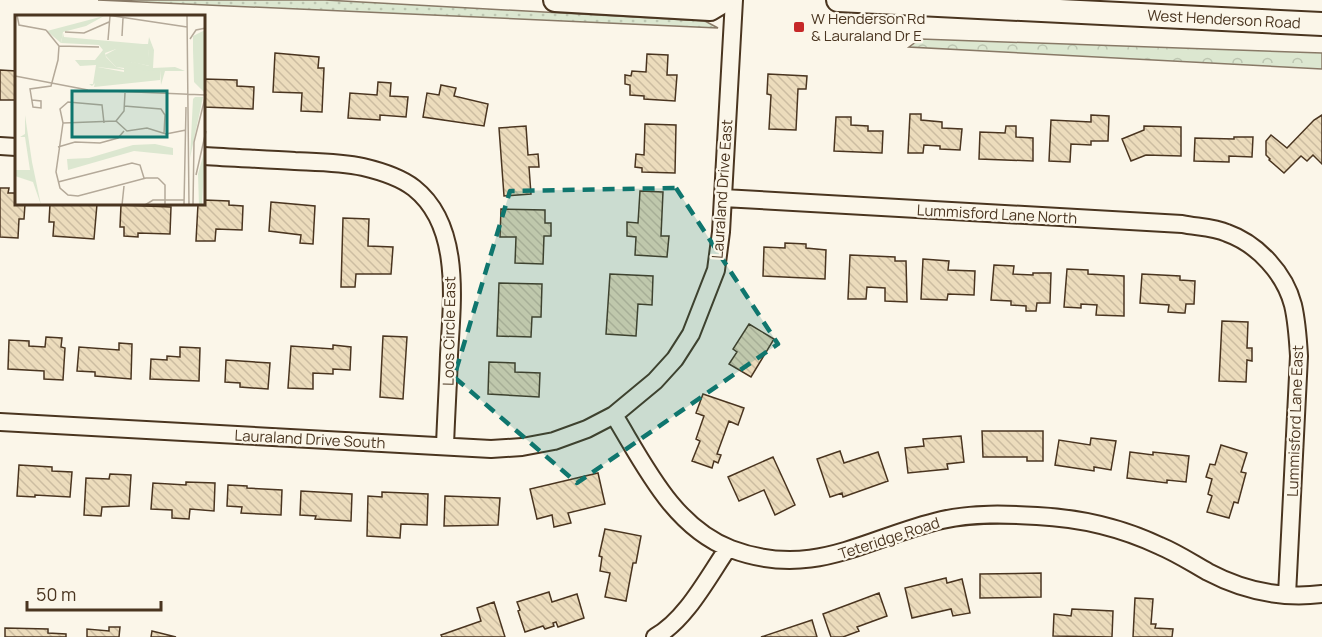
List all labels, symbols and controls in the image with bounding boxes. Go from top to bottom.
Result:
street label: West Henderson Road [1147,4,1301,34]
place label: W Henderson Rd & Lauraland Dr E [811,8,925,46]
inset map [15,15,206,206]
marker: W Henderson Rd & Lauraland Dr E [792,20,806,34]
street label: Lauraland Drive East [707,119,737,259]
street label: Lummisford Lane North [916,199,1078,229]
street label: Loos Circle East [438,276,460,386]
street label: Lummisford Lane East [1282,345,1308,497]
street label: Lauraland Drive South [234,425,386,453]
street label: Teteridge Road [836,512,942,564]
scale bar [27,574,160,612]
text: 50 m [36,582,76,606]

